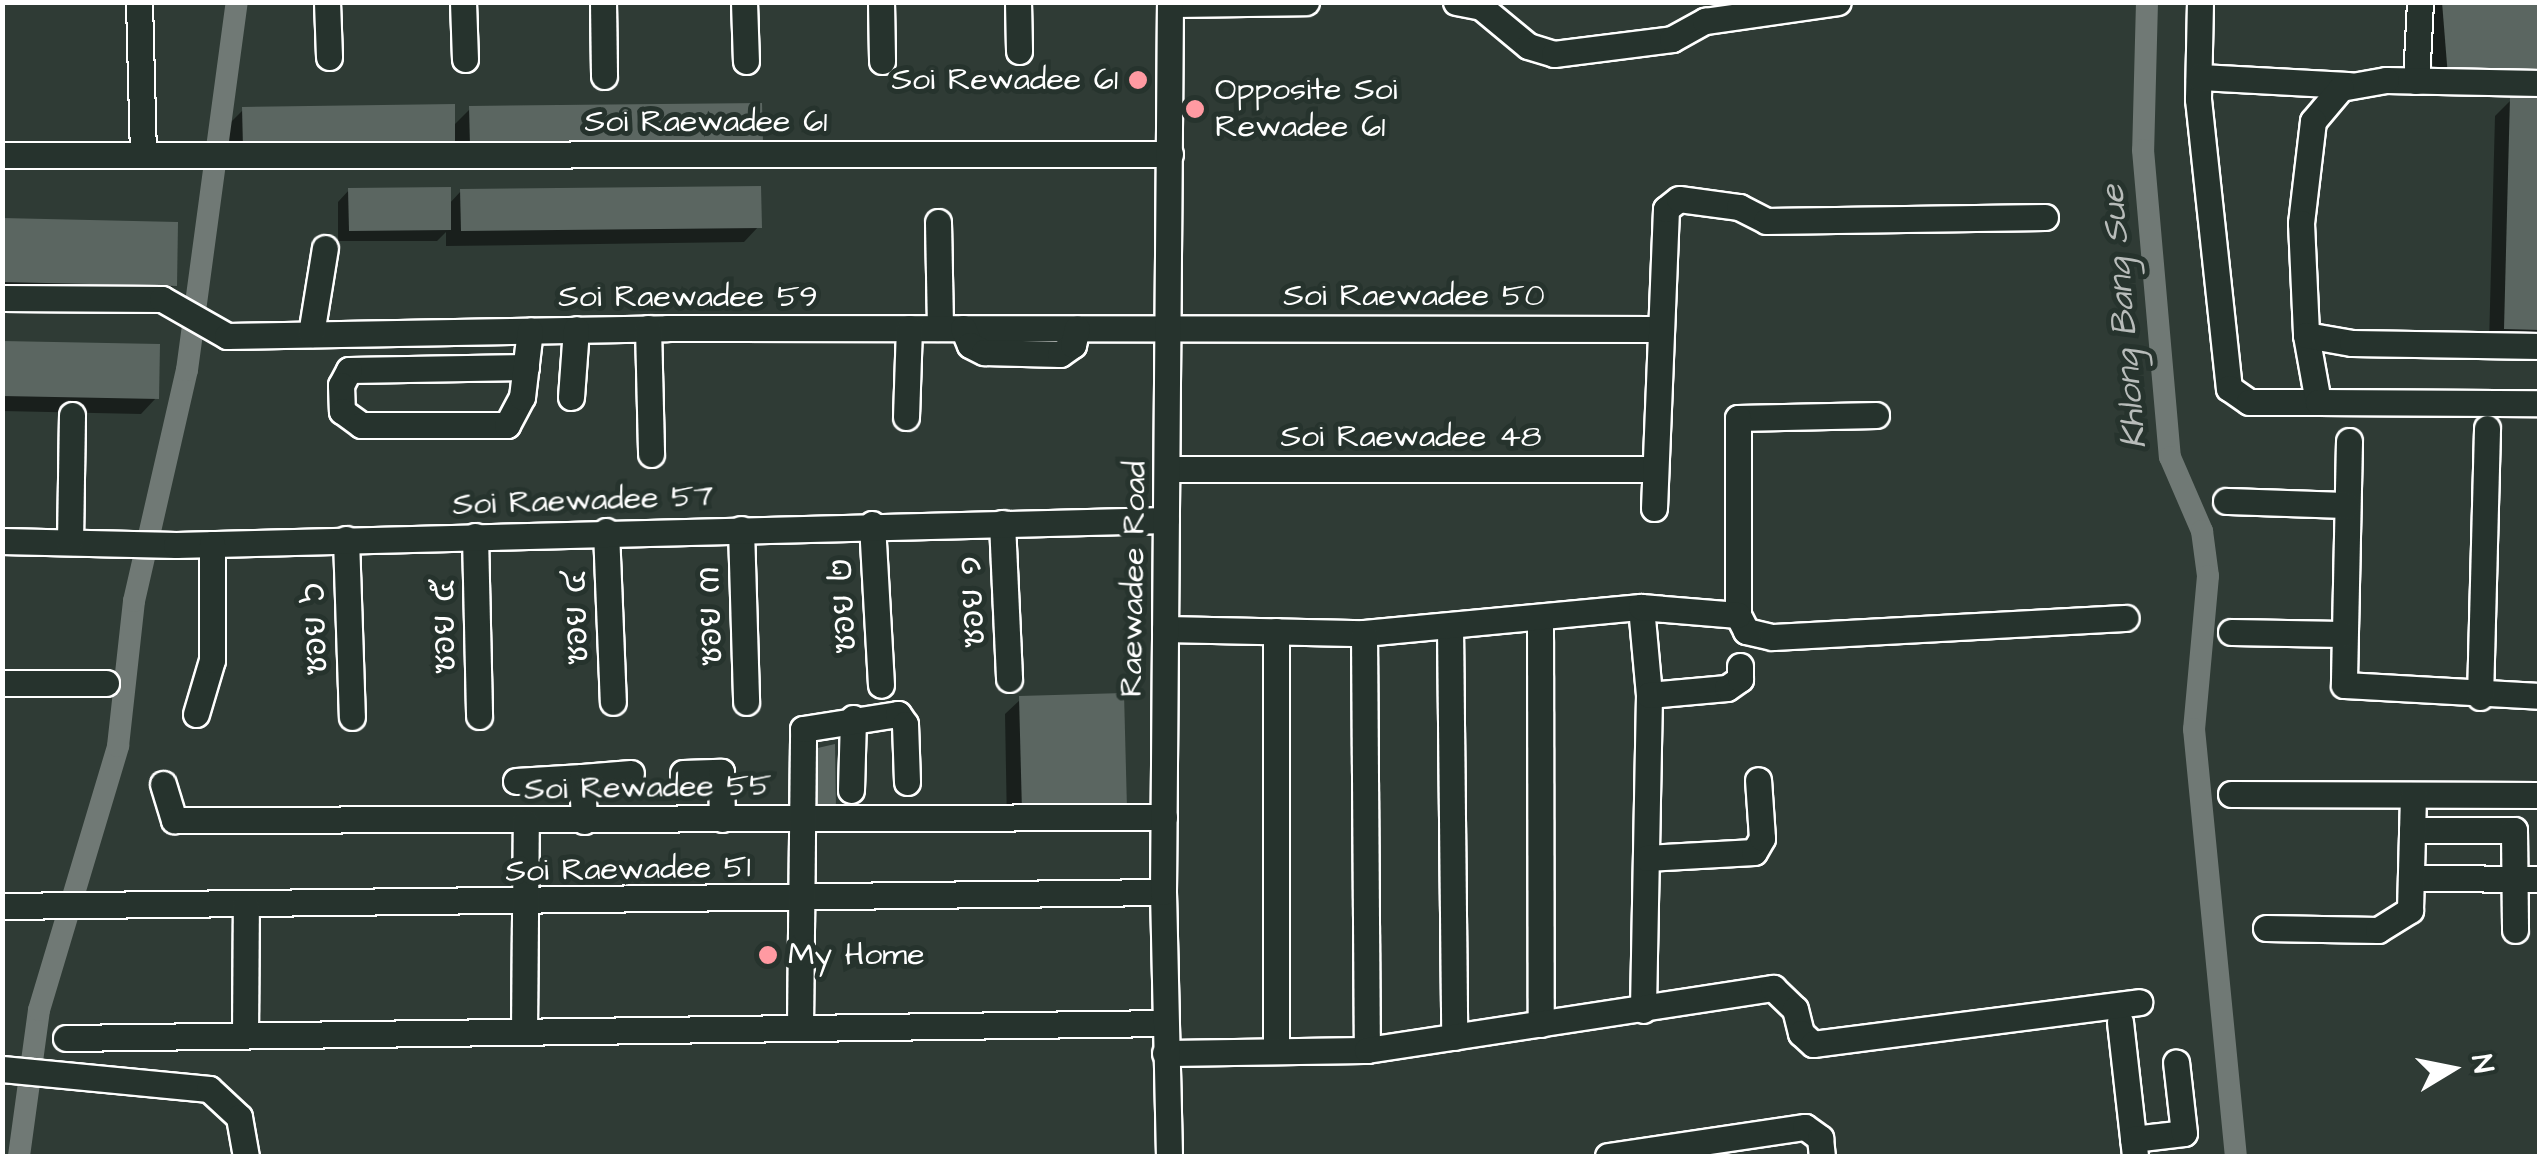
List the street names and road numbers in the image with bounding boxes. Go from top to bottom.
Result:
street label: Soi Raewadee 61 [585,103,827,141]
street label: Soi Raewadee 50 [1283,277,1545,315]
street label: Soi Raewadee 59 [558,278,818,316]
street label: Soi Raewadee 48 [1280,418,1542,456]
street label: Raewadee Road [1113,461,1155,697]
street label: Soi Raewadee 57 [452,477,714,525]
street label: ซอย ๑ [951,555,995,649]
street label: ซอย ๒ [822,558,866,654]
street label: ซอย ๓ [690,565,732,667]
street label: ซอย ๔ [556,570,598,666]
street label: ซอย ๕ [425,580,465,674]
street label: ซอย ๖ [295,582,337,676]
street label: Soi Rewadee 55 [524,767,772,809]
street label: Soi Raewadee 51 [505,849,751,891]

